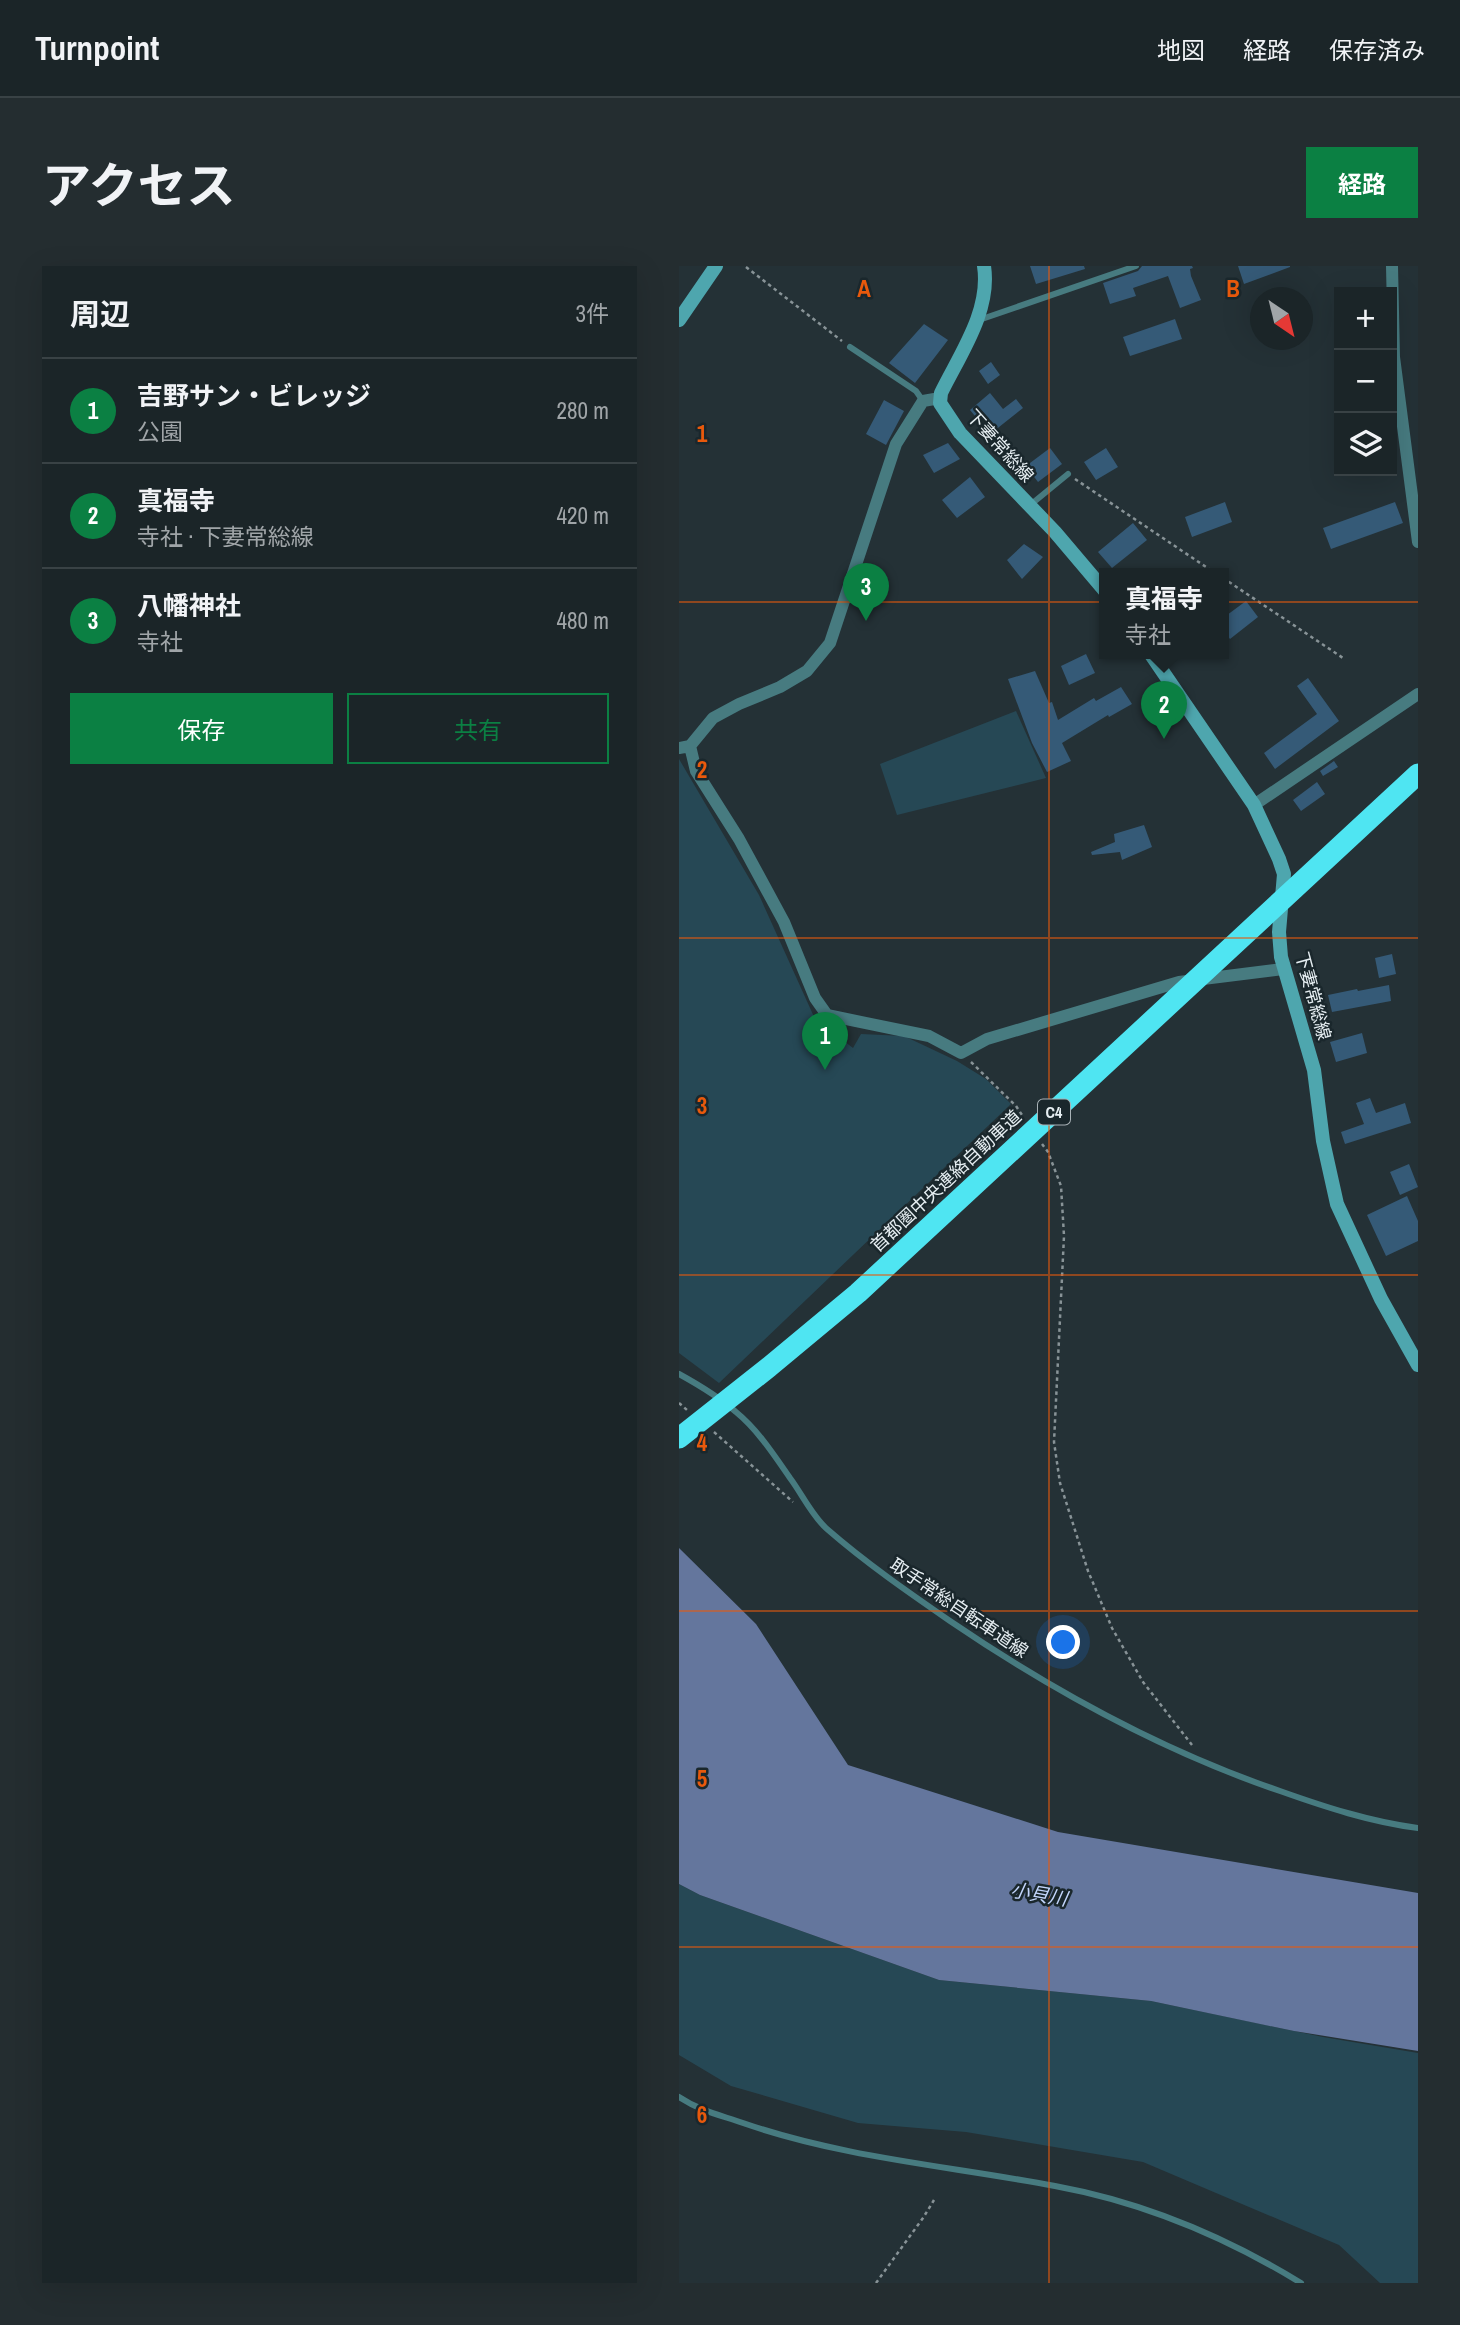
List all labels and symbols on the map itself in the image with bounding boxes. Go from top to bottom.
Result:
text: A [857,273,871,304]
text: B [1226,273,1240,304]
north arrow [1250,287,1313,350]
street label: 下妻常総線 [961,404,1040,487]
text: 1 [697,418,708,449]
pin: 3 [843,563,889,621]
pin: 2 [1141,681,1187,739]
text: 2 [697,754,707,785]
street label: 下妻常総線 [1290,949,1337,1043]
pin: 1 [802,1012,848,1070]
text: 3 [697,1090,707,1121]
road number: C4 [1038,1100,1070,1125]
street label: 首都圏中央連絡自動車道 [865,1104,1027,1257]
text: 4 [697,1427,708,1458]
street label: 取手常総自転車道線 [885,1552,1033,1663]
your location [1046,1625,1080,1659]
text: 5 [697,1763,707,1794]
water label: 小貝川 [1009,1876,1071,1912]
text: 6 [697,2099,707,2130]

